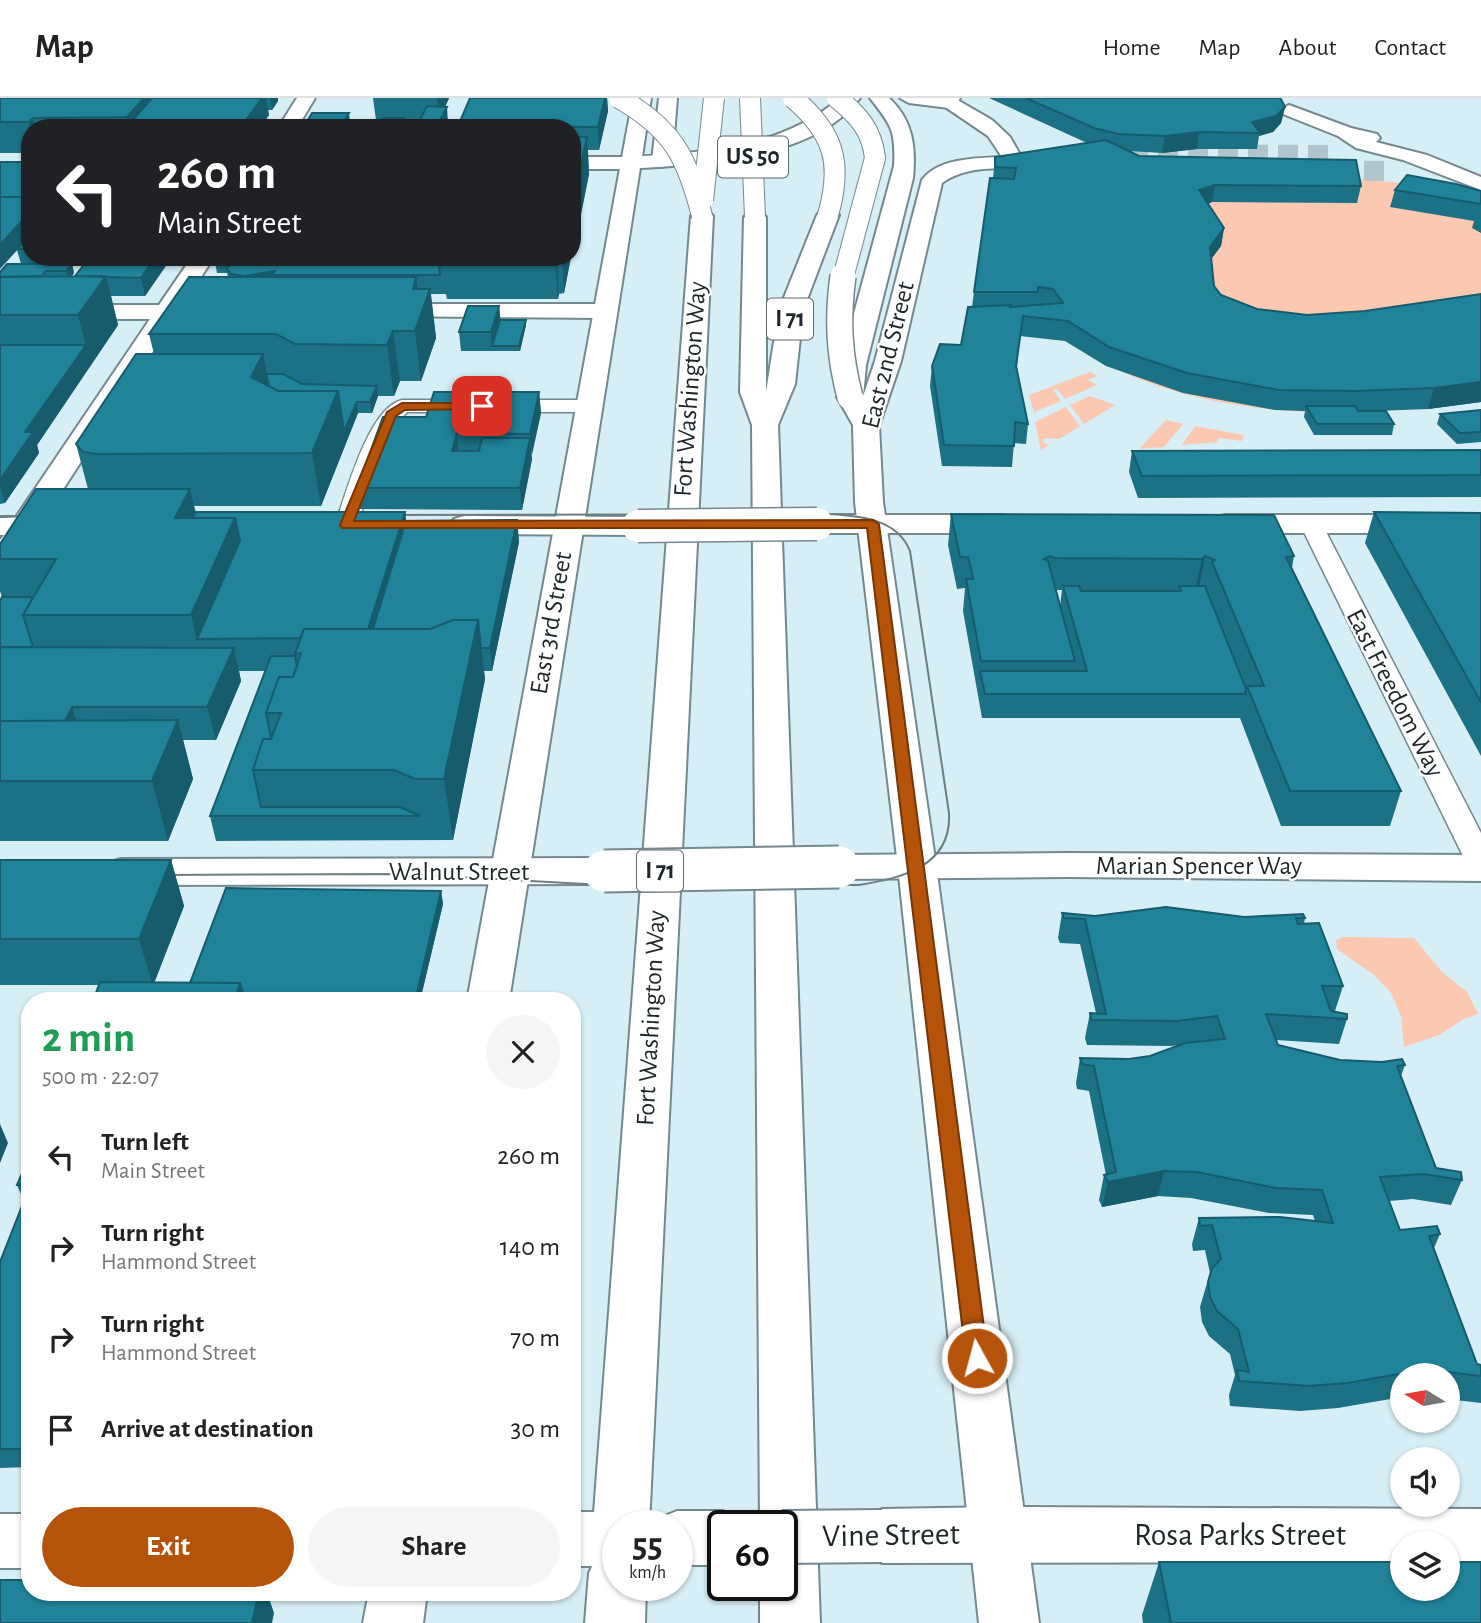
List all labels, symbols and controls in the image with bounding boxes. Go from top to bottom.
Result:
text: Map [35,31,94,64]
text: Home [1103,36,1161,60]
text: Map [1199,36,1241,60]
text: About [1279,36,1336,60]
text: Contact [1374,36,1446,60]
road number: US 50 [718,136,788,178]
icon: left [42,147,133,238]
text: 260 m [157,149,276,198]
text: Main Street [157,207,302,239]
street label: East 2nd Street [857,279,919,431]
street label: Fort Washington Way [670,280,710,498]
road number: I 71 [767,299,813,340]
pin [452,376,512,436]
icon: arrive [463,387,501,425]
street label: East 3rd Street [526,550,576,696]
street label: East Freedom Way [1342,605,1448,781]
road number: I 71 [637,850,683,892]
street label: Marian Spencer Way [1096,853,1302,879]
street label: Walnut Street [389,859,529,885]
street label: Fort Washington Way [632,910,670,1126]
button: close [486,1015,560,1089]
text: 2 min [42,1017,135,1059]
text: 500 m · 22:07 [42,1066,159,1089]
text: Turn left [101,1129,189,1155]
icon: left [42,1138,80,1176]
text: 260 m [497,1143,560,1169]
text: Main Street [101,1160,205,1183]
text: Turn right [101,1220,204,1246]
icon: right [42,1229,80,1267]
text: 140 m [500,1234,560,1260]
text: Hammond Street [101,1251,256,1274]
text: Turn right [101,1311,204,1337]
icon: right [42,1320,80,1358]
position arrow [940,1321,1014,1395]
text: 70 m [510,1325,560,1351]
text: Hammond Street [101,1342,256,1365]
north arrow [1390,1363,1460,1433]
map controls [1390,1363,1460,1601]
icon: arrive [42,1411,80,1449]
text: Arrive at destination [101,1416,314,1442]
text: 30 m [510,1416,560,1442]
button: sound [1390,1447,1460,1517]
button: Exit [42,1507,294,1587]
button: Share [308,1507,560,1587]
speed limit sign: 60 [707,1510,798,1601]
street label: Vine Street [822,1518,960,1552]
street label: Rosa Parks Street [1134,1519,1346,1551]
text: 55 [632,1529,663,1564]
button: layers [1390,1531,1460,1601]
text: km/h [629,1564,666,1582]

